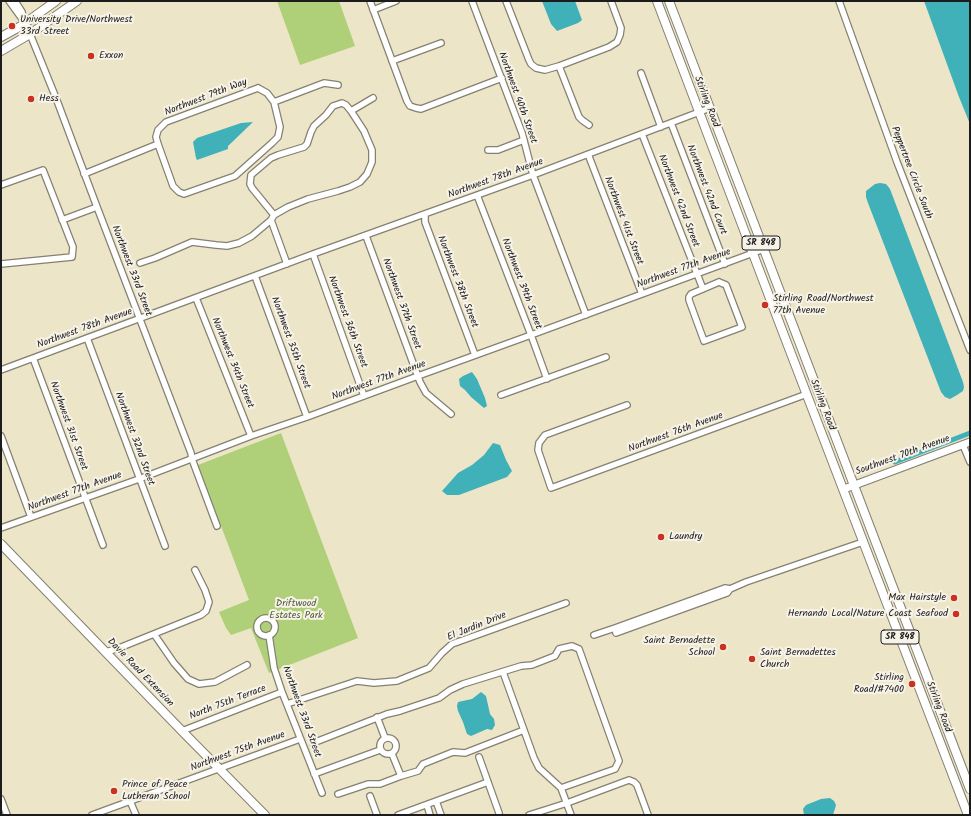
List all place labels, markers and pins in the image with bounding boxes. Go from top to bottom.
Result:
place label: University Drive/Northwest 33rd Street [20,14,133,38]
marker: University Drive/Northwest 33rd Street [7,21,17,31]
place label: Exxon [99,50,123,62]
marker: Exxon [86,51,96,61]
place label: Hess [39,93,59,105]
marker: Hess [26,94,36,104]
place label: Stirling Road/Northwest 77th Avenue [773,293,874,316]
marker: Stirling Road/Northwest 77th Avenue [760,300,770,310]
place label: Laundry [669,531,702,543]
marker: Laundry [656,532,666,542]
place label: Max Hairstyle [888,592,946,604]
marker: Max Hairstyle [949,593,959,603]
place label: Hernando Local/Nature Coast Seafood [788,608,948,620]
marker: Hernando Local/Nature Coast Seafood [951,609,961,619]
place label: Saint Bernadette School [643,635,715,658]
marker: Saint Bernadette School [718,642,728,652]
place label: Saint Bernadettes Church [760,647,836,670]
marker: Saint Bernadettes Church [747,654,757,664]
place label: Stirling Road/#7400 [854,672,904,696]
marker: Stirling Road/#7400 [907,679,917,689]
place label: Prince of Peace Lutheran School [122,779,190,802]
marker: Prince of Peace Lutheran School [109,786,119,796]

